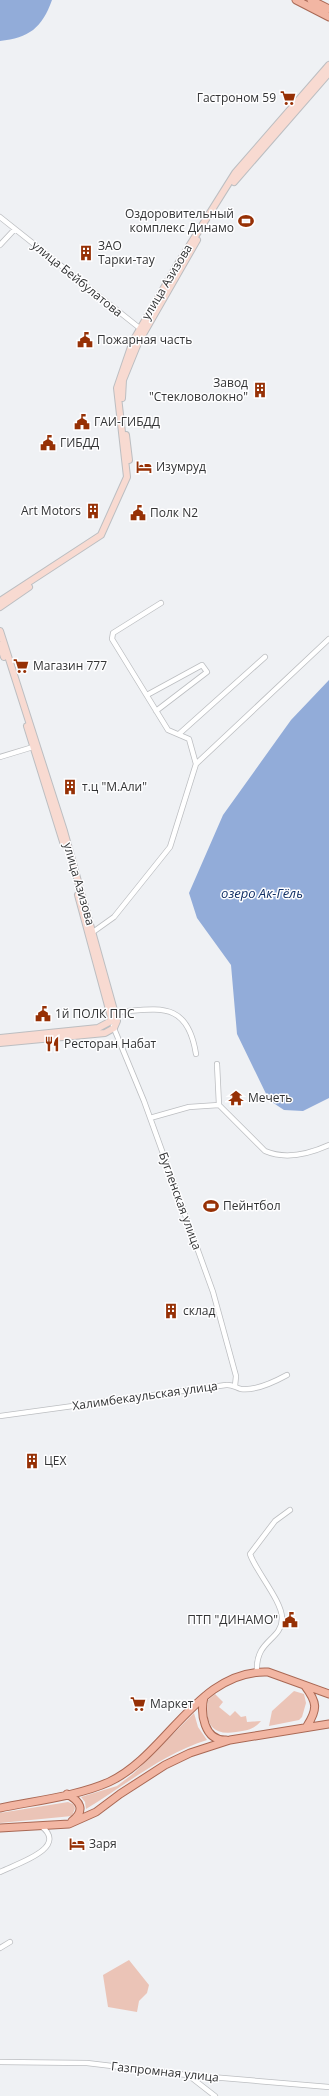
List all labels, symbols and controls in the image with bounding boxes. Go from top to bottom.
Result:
place label: Гастроном 59 [197,89,276,106]
supermarket icon: Гастроном 59 [279,89,297,107]
place label: Оздоровительный комплекс Динамо [125,205,234,236]
sports icon: Оздоровительный комплекс Динамо [237,212,255,230]
street label: улица Бейбулатова [28,237,126,321]
place label: ЗАО Тарки-тау [98,237,156,268]
street label: улица Азизова [137,241,196,323]
building icon: ЗАО Тарки-тау [77,244,95,262]
public building icon: Пожарная часть [76,331,94,349]
place label: Пожарная часть [97,331,192,348]
place label: Завод "Стекловолокно" [149,374,248,405]
building icon: Завод "Стекловолокно" [251,381,269,399]
public building icon: ГАИ-ГИБДД [73,413,91,431]
place label: ГАИ-ГИБДД [94,413,160,430]
public building icon: ГИБДД [39,434,57,452]
place label: ГИБДД [60,434,99,451]
hotel icon: Изумруд [135,458,153,476]
place label: Изумруд [156,458,206,475]
place label: Art Motors [21,502,81,519]
building icon: Art Motors [84,502,102,520]
public building icon: Полк N2 [129,504,147,522]
place label: Полк N2 [150,504,198,521]
supermarket icon: Магазин 777 [12,657,30,675]
place label: Магазин 777 [33,657,107,674]
building icon: т.ц "М.Али" [61,778,79,796]
place label: т.ц "М.Али" [82,778,147,795]
street label: улица Азизова [60,840,99,927]
water label: озеро Ак-Гёль [221,884,303,902]
public building icon: 1й ПОЛК ППС [34,1005,52,1023]
place label: 1й ПОЛК ППС [55,1005,135,1022]
restaurant icon: Ресторан Набат [43,1035,61,1053]
place label: Ресторан Набат [64,1035,157,1052]
temple icon: Мечеть [227,1089,245,1107]
place label: Мечеть [248,1089,292,1106]
street label: Бугленская улица [155,1150,206,1252]
sports icon: Пейнтбол [202,1197,220,1215]
place label: Пейнтбол [223,1197,281,1214]
building icon: склад [162,1302,180,1320]
place label: склад [183,1302,215,1319]
street label: Халимбекаульская улица [71,1377,219,1414]
building icon: ЦЕХ [23,1452,41,1470]
place label: ЦЕХ [44,1452,67,1469]
place label: ПТП "ДИНАМО" [187,1611,278,1628]
public building icon: ПТП "ДИНАМО" [281,1611,299,1629]
supermarket icon: Маркет [129,1695,147,1713]
place label: Маркет [150,1695,194,1712]
hotel icon: Заря [68,1835,86,1853]
place label: Заря [89,1835,117,1852]
street label: Газпромная улица [110,2057,220,2086]

